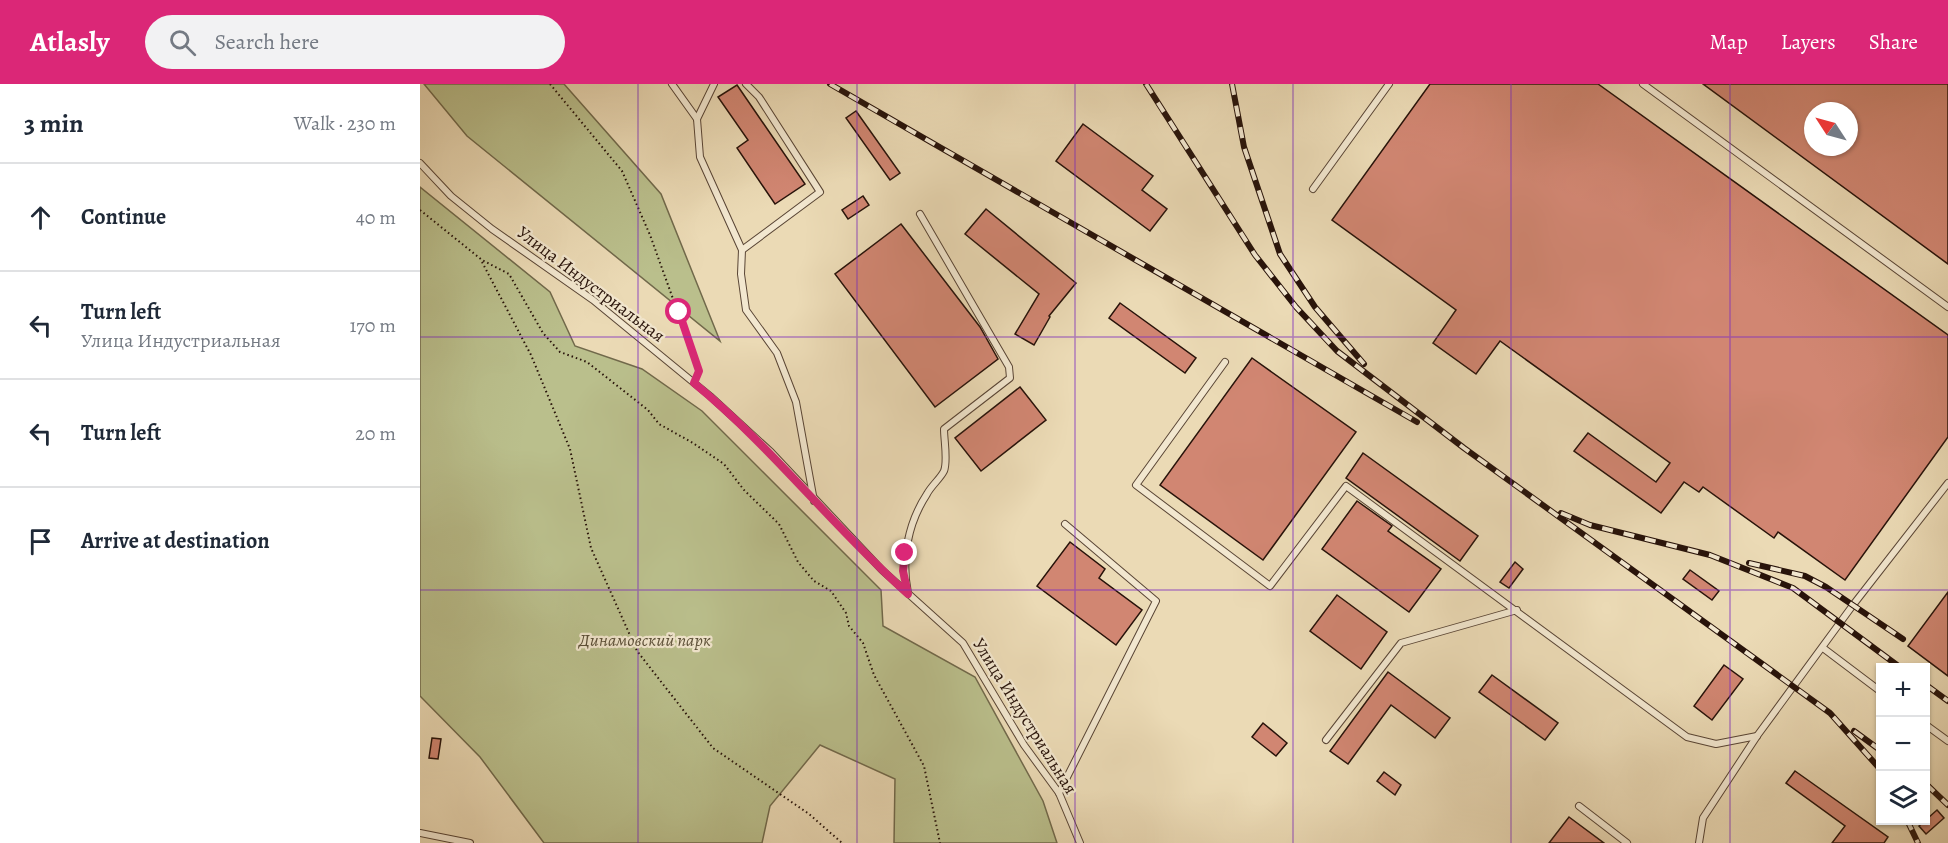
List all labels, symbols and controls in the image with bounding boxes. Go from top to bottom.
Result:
search box [145,15,565,69]
text: Atlasly [30,23,109,61]
icon: search [166,26,199,59]
text: Search here [214,27,319,57]
text: Map [1709,28,1748,56]
text: Layers [1781,28,1836,56]
text: Share [1869,28,1918,56]
north arrow [1804,102,1858,156]
text: 3 min [24,106,84,141]
text: Walk · 230 m [294,110,396,137]
icon: ahead [24,201,57,234]
text: Continue [81,202,166,232]
text: 40 m [356,204,396,231]
street label: Улица Индустриальная [512,220,670,348]
text: Turn left [81,297,161,327]
route start [665,298,691,324]
icon: left [24,309,57,342]
text: 170 m [350,312,396,339]
text: Улица Индустриальная [81,327,281,354]
icon: left [24,417,57,450]
text: Turn left [81,418,161,448]
text: 20 m [355,420,396,447]
icon: arrive [24,525,57,558]
text: Arrive at destination [81,526,270,556]
route end [891,539,917,565]
park label: Динамовский парк [577,628,711,652]
street label: Улица Индустриальная [967,633,1083,799]
map controls [1876,663,1930,825]
button: + [1876,663,1930,717]
button: − [1876,717,1930,771]
button: layers [1876,771,1930,825]

